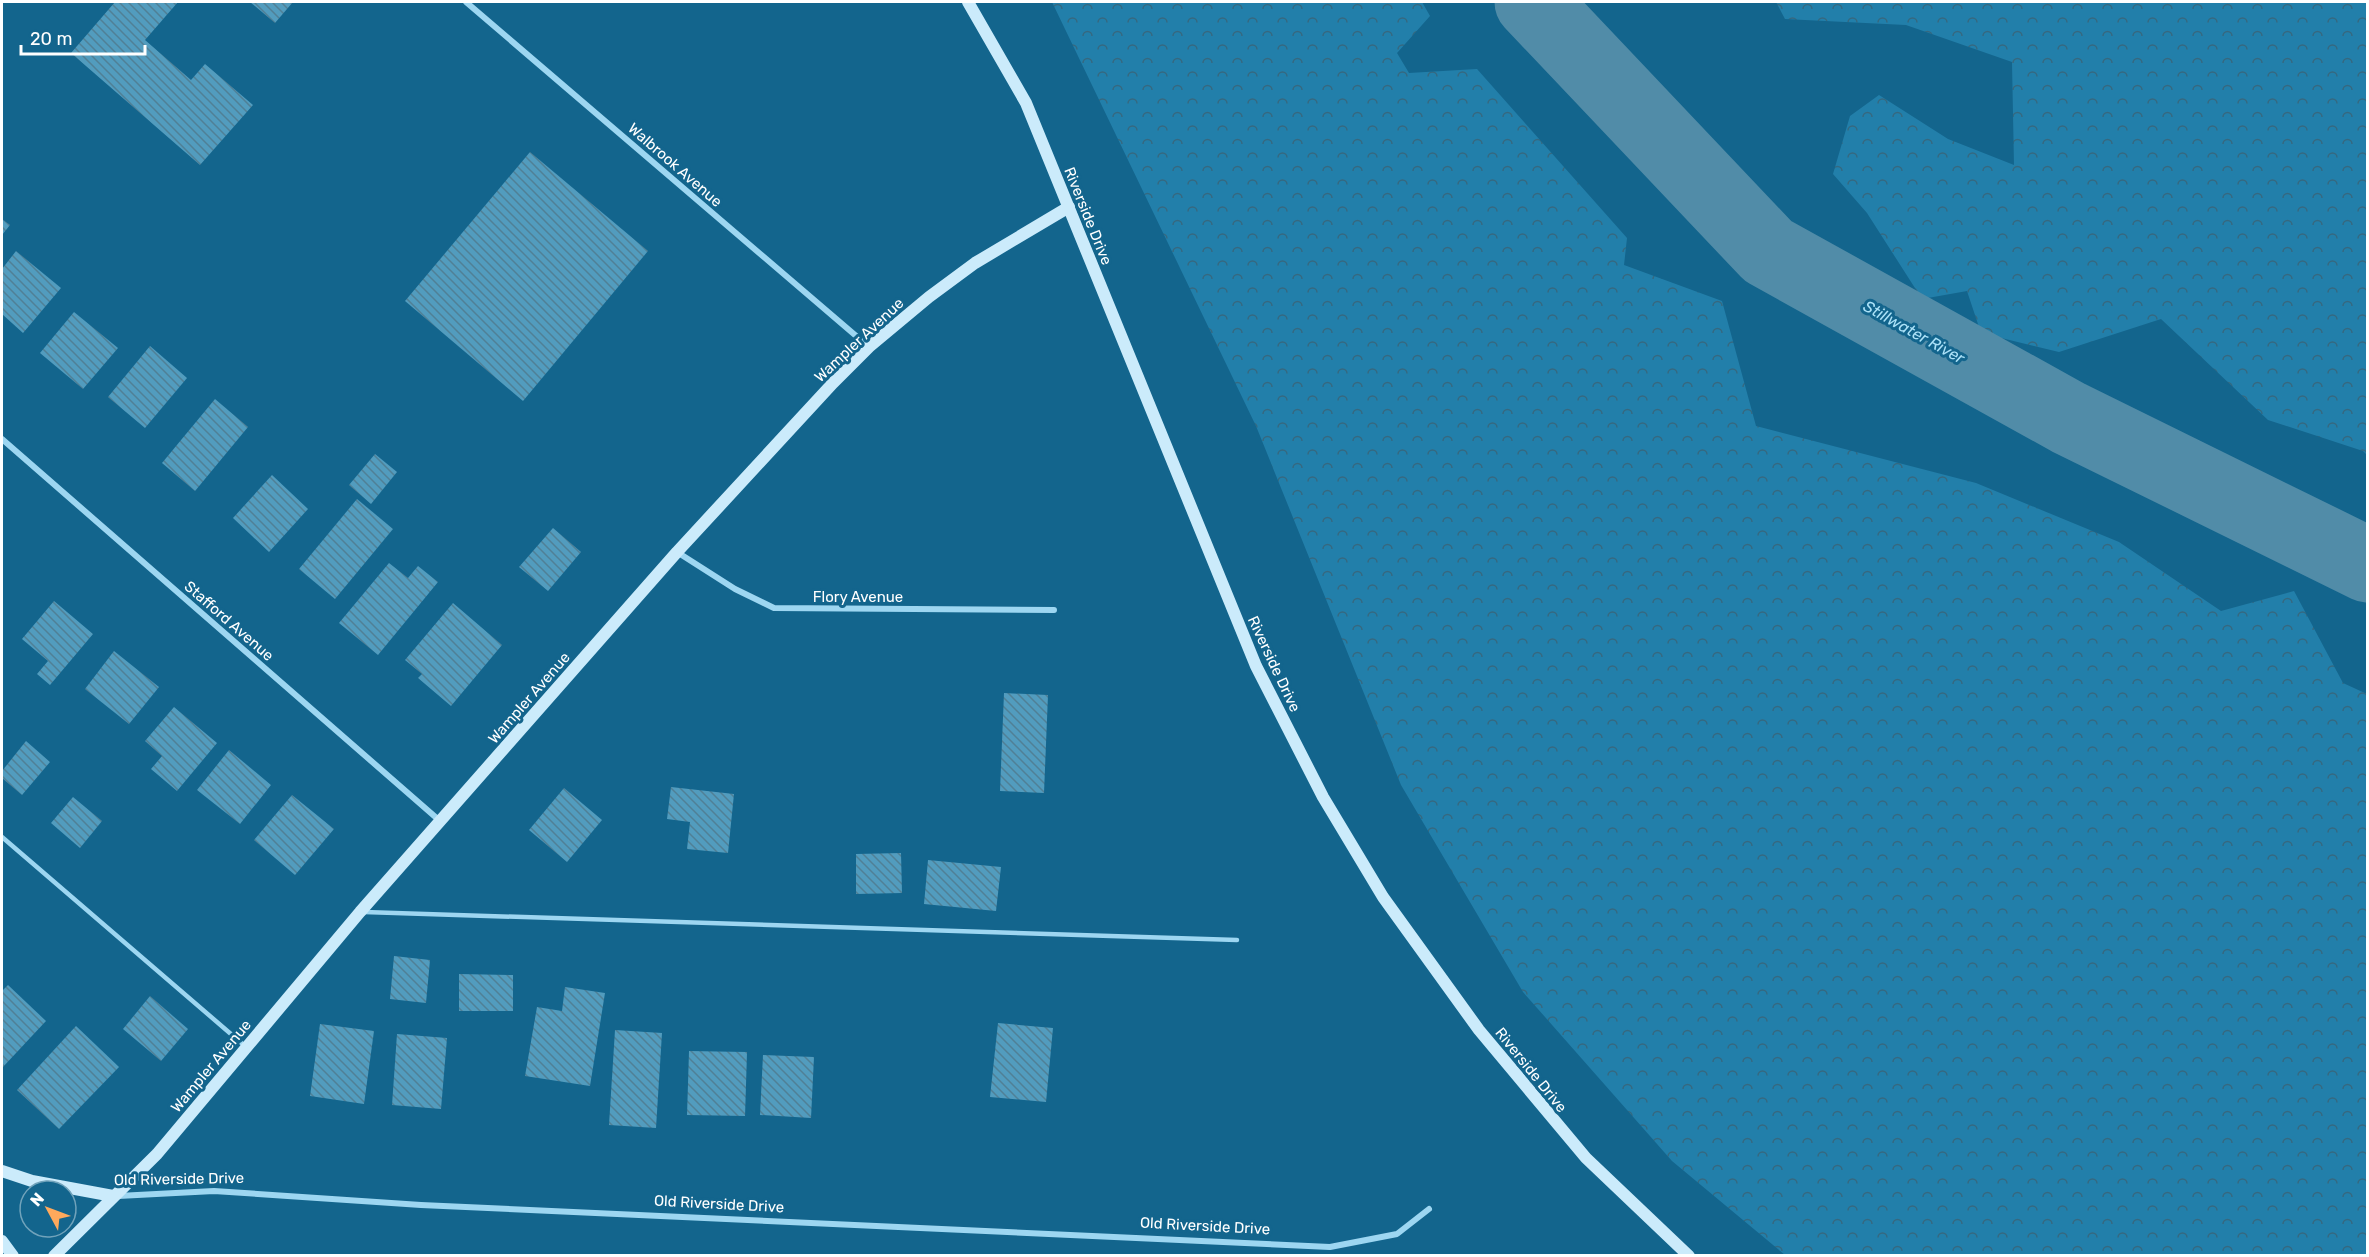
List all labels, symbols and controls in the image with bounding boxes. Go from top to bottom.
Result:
scale bar [21,18,146,56]
text: 20 m [30,28,72,50]
street label: Walbrook Avenue [624,119,726,211]
street label: Riverside Drive [1060,164,1116,268]
street label: Wampler Avenue [811,294,907,386]
water label: Stillwater River [1860,296,1969,368]
street label: Stafford Avenue [181,577,277,665]
street label: Flory Avenue [813,588,903,606]
street label: Riverside Drive [1244,613,1304,715]
street label: Wampler Avenue [484,649,574,747]
street label: Wampler Avenue [167,1016,255,1116]
street label: Riverside Drive [1491,1024,1571,1116]
street label: Old Riverside Drive [114,1169,244,1189]
north arrow [18,1179,78,1239]
text: N [26,1189,48,1210]
street label: Old Riverside Drive [653,1192,785,1216]
street label: Old Riverside Drive [1139,1214,1271,1238]

